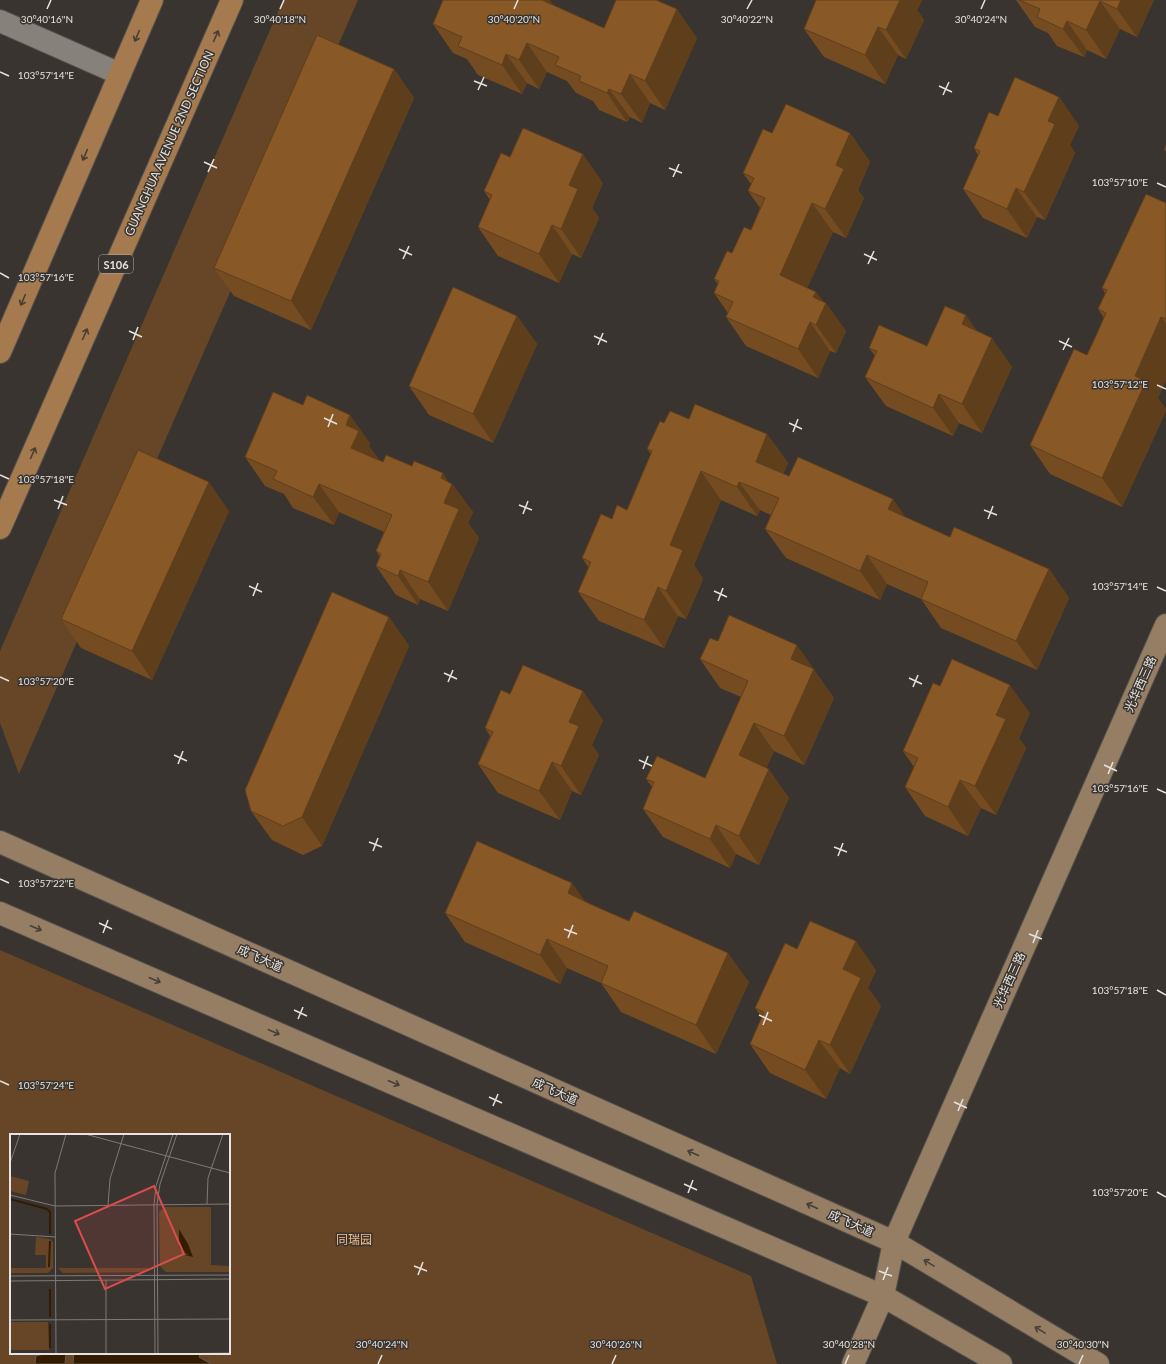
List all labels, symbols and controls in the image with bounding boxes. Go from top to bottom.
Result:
text: 30°40'16"N [21,13,73,25]
text: 30°40'18"N [254,13,306,25]
text: 30°40'20"N [488,13,540,25]
text: 30°40'22"N [721,13,773,25]
text: 30°40'24"N [955,13,1007,25]
one-way arrow [132,29,140,41]
one-way arrow [213,30,220,42]
street label: GUANGHUA AVENUE 2ND SECTION [121,48,217,238]
text: 103°57'14"E [18,69,74,81]
one-way arrow [81,149,88,161]
text: 103°57'10"E [1092,176,1148,188]
road number: S106 [99,255,133,273]
text: 103°57'16"E [18,271,74,283]
one-way arrow [18,294,26,306]
one-way arrow [82,329,89,341]
text: 103°57'12"E [1092,378,1148,390]
one-way arrow [29,448,37,460]
text: 103°57'18"E [18,473,74,485]
text: 103°57'14"E [1092,580,1148,592]
street label: 光华西三路 [1121,654,1159,714]
text: 103°57'20"E [18,675,74,687]
text: 103°57'16"E [1092,782,1148,794]
text: 103°57'22"E [18,877,74,889]
one-way arrow [29,925,41,932]
street label: 成飞大道 [235,941,285,975]
street label: 光华西三路 [990,950,1028,1010]
one-way arrow [149,977,161,984]
text: 103°57'18"E [1092,984,1148,996]
one-way arrow [268,1028,280,1036]
street label: 成飞大道 [530,1074,580,1108]
text: 103°57'24"E [18,1079,74,1091]
one-way arrow [387,1080,399,1088]
inset map [10,1134,230,1354]
one-way arrow [688,1148,700,1156]
text: 103°57'20"E [1092,1186,1148,1198]
one-way arrow [807,1202,819,1209]
street label: 成飞大道 [826,1206,876,1240]
park label: 同瑞园 [336,1232,372,1247]
one-way arrow [924,1259,935,1267]
one-way arrow [1034,1325,1046,1333]
text: 30°40'24"N [356,1338,408,1350]
text: 30°40'26"N [590,1338,642,1350]
text: 30°40'28"N [823,1338,875,1350]
text: 30°40'30"N [1057,1338,1109,1350]

